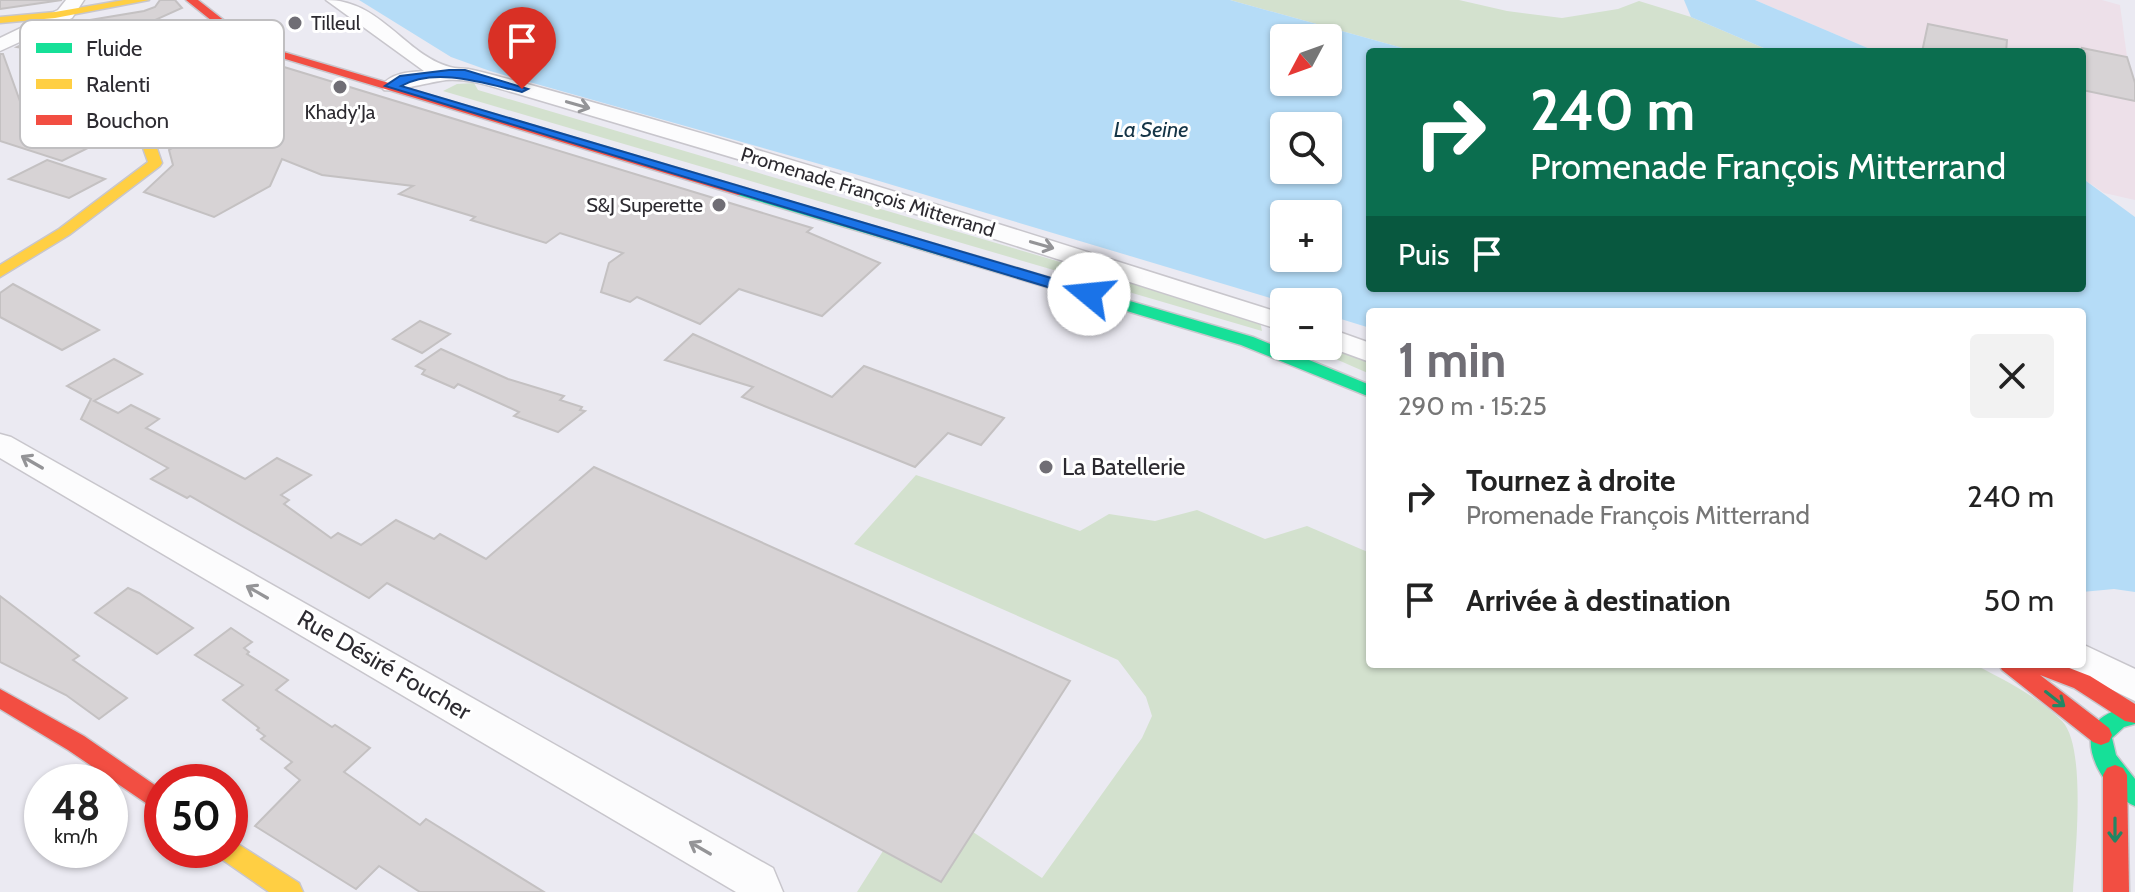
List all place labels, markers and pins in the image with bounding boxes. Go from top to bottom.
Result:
pin [488,7,556,89]
place label: Tilleul [311,11,361,35]
marker: Tilleul [286,14,304,32]
marker: Khady'Ja [331,78,349,96]
place label: Khady'Ja [305,100,376,124]
place label: S&J Superette [586,193,703,217]
marker: S&J Superette [710,196,728,214]
place label: La Batellerie [1062,452,1185,481]
marker: La Batellerie [1037,458,1055,476]

